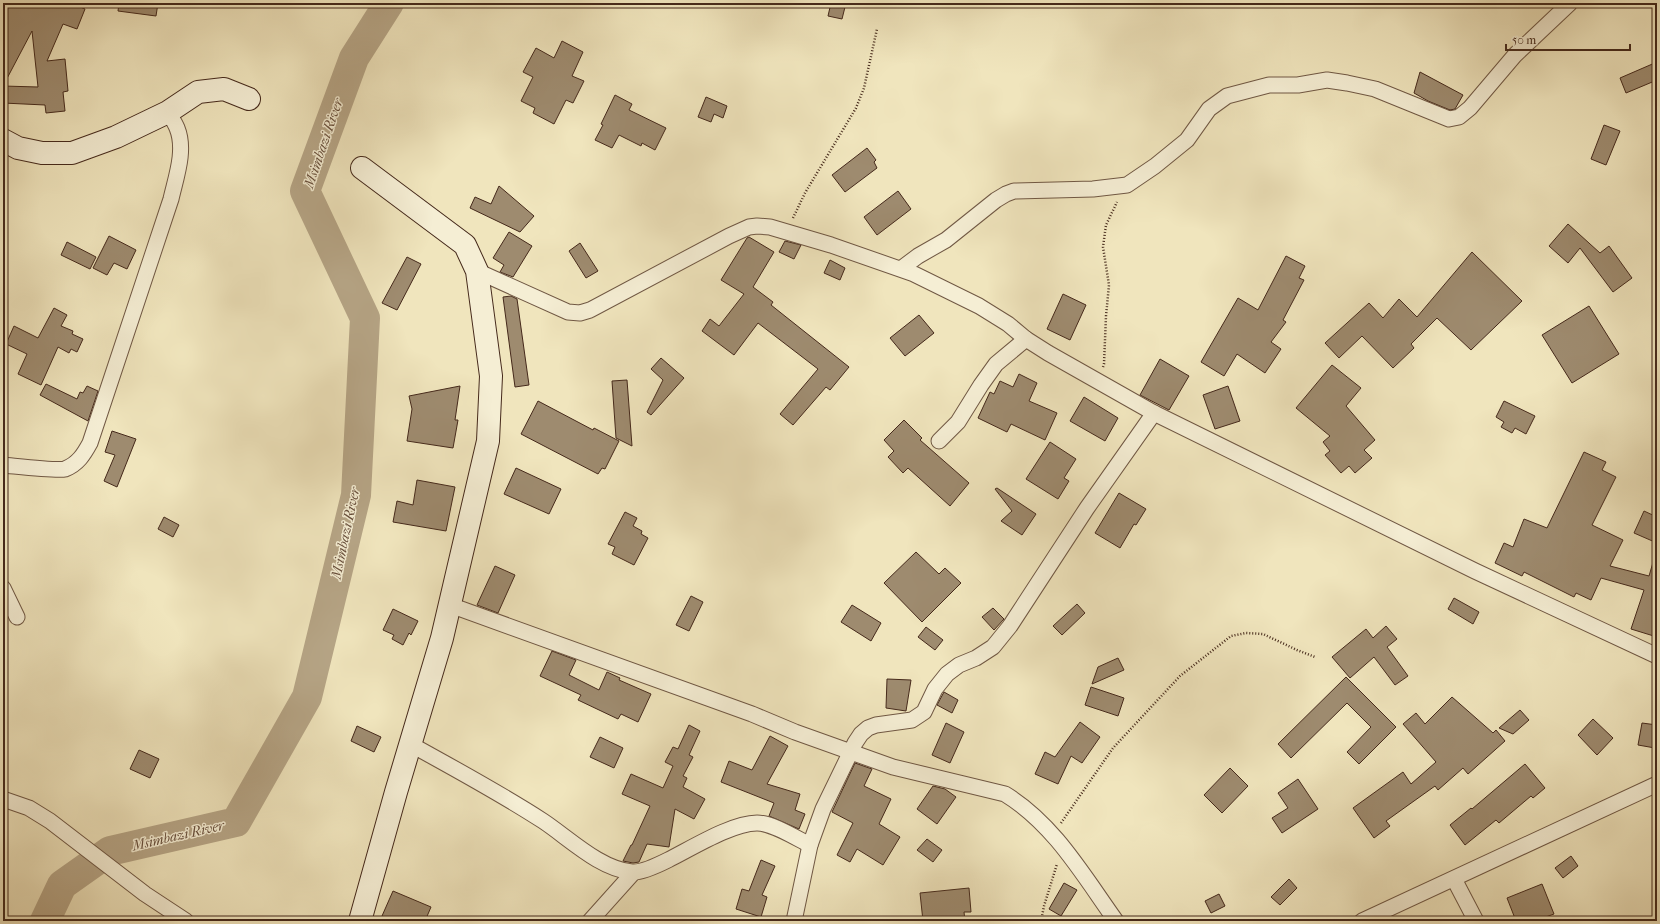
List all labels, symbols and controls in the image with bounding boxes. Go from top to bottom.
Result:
scale bar [1506,26,1630,52]
text: 50 m [1512,33,1536,47]
water label: Msimbazi River [300,94,347,191]
water label: Msimbazi River [327,484,364,582]
water label: Msimbazi River [130,816,227,855]

